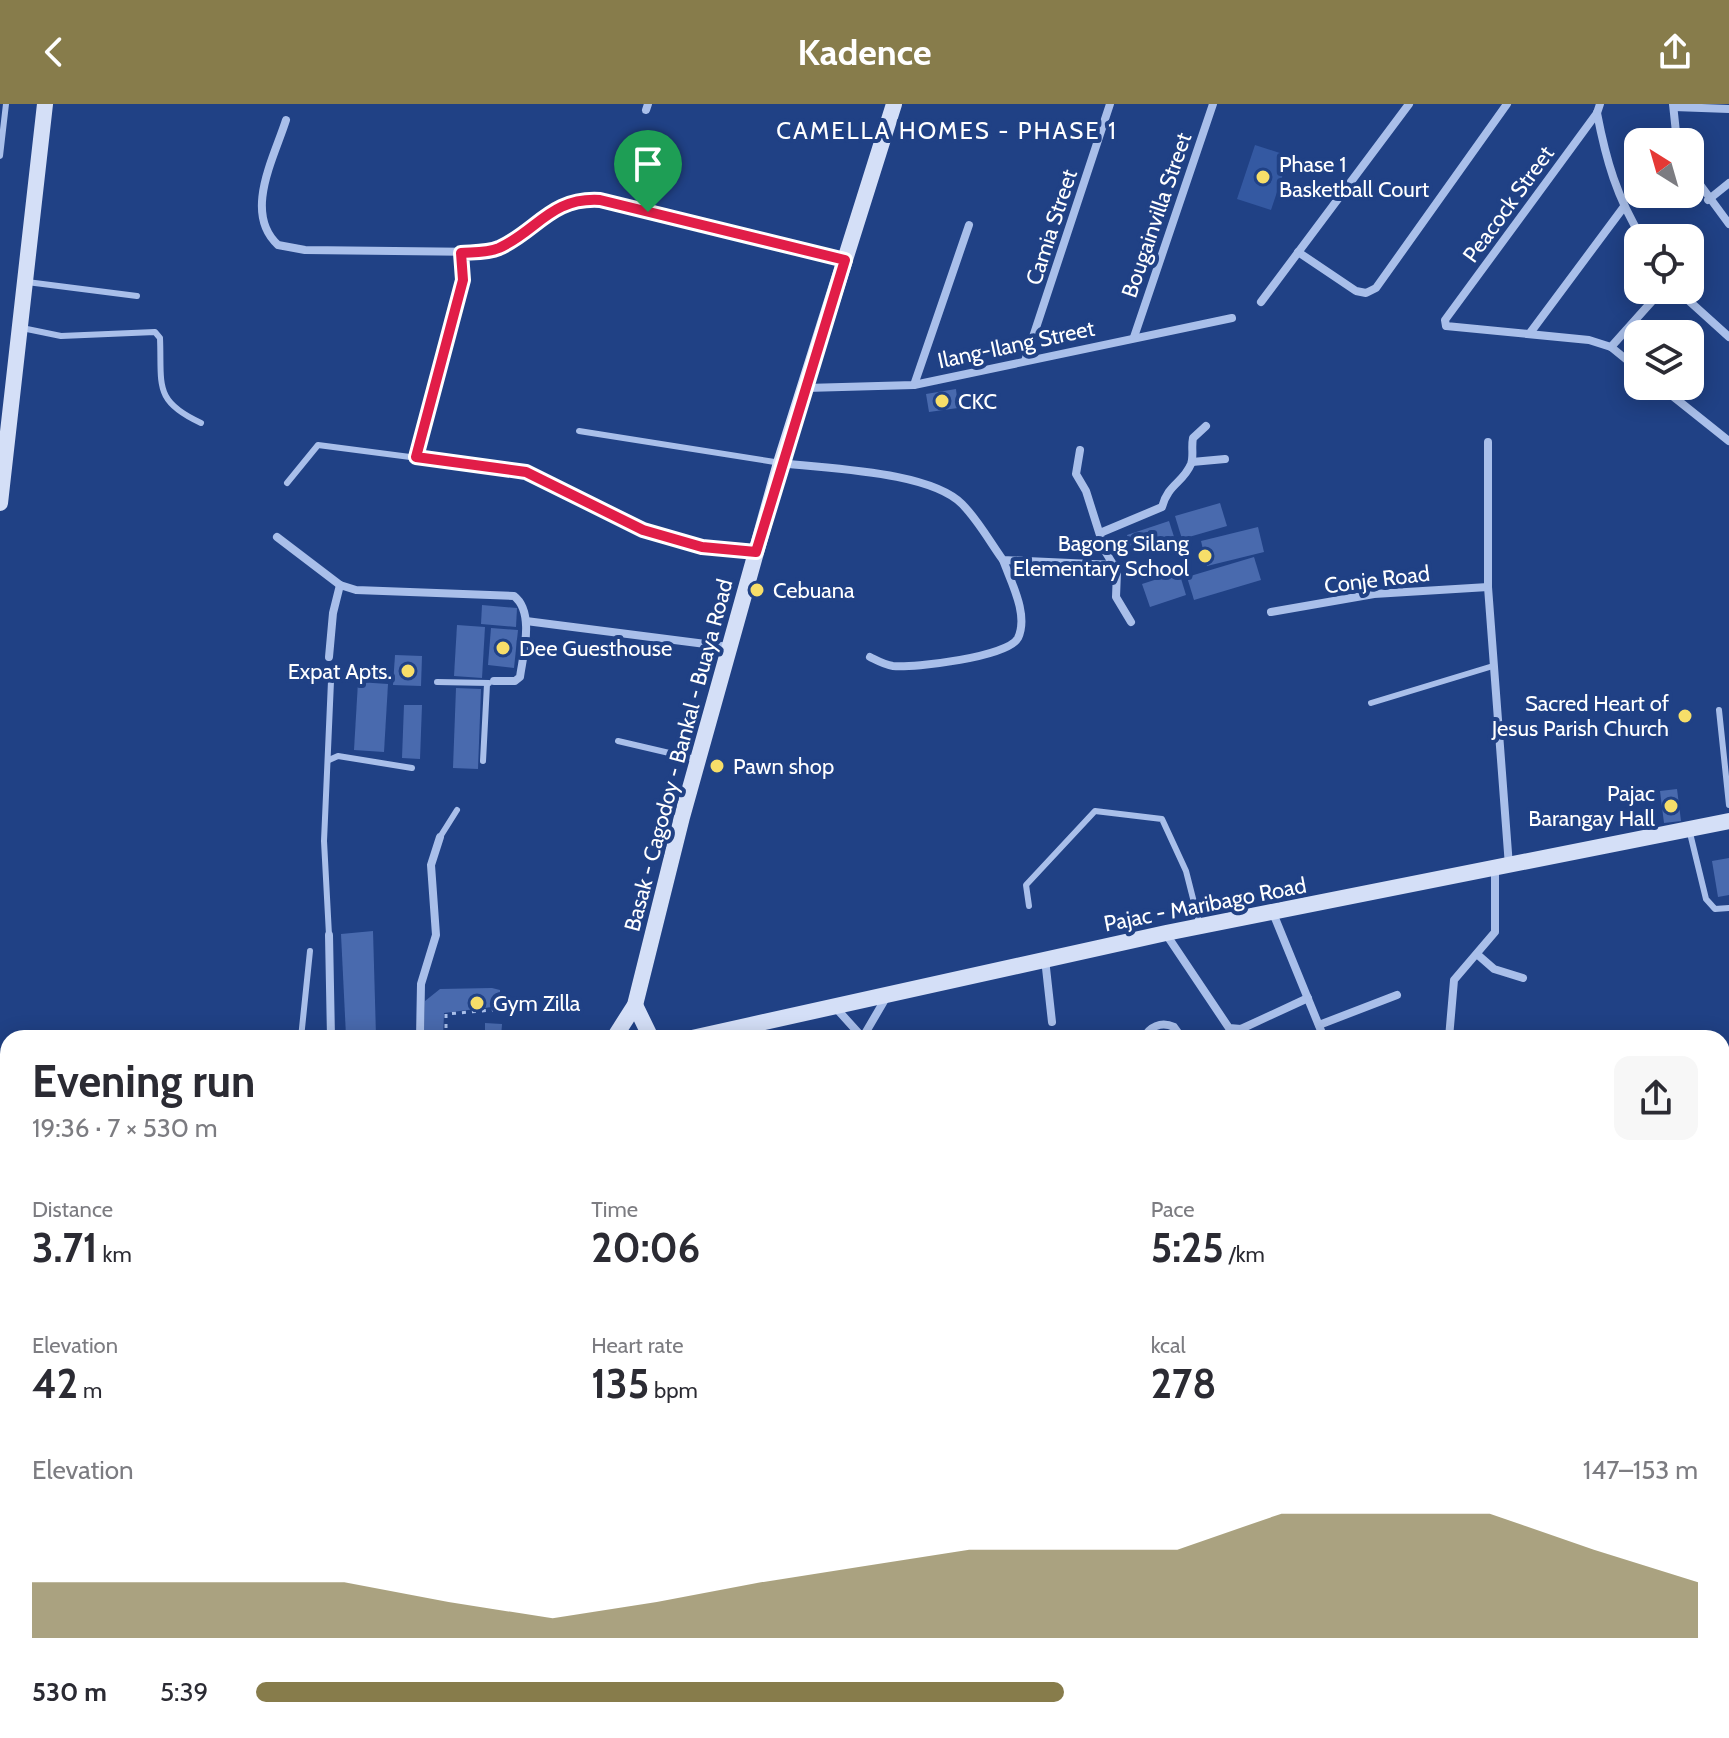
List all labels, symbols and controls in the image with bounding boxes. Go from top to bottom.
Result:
icon: back [32,30,76,74]
text: Kadence [797,30,932,74]
icon: share [1653,30,1697,74]
district label: CAMELLA HOMES - PHASE 1 [776,116,1118,145]
street label: Bougainvilla Street [1116,128,1198,301]
north arrow [1624,128,1704,208]
map controls [1624,128,1704,400]
pin [614,130,682,212]
street label: Peacock Street [1457,140,1560,268]
icon: arrive [626,142,670,186]
place label: Phase 1 Basketball Court [1279,151,1430,203]
street label: Camia Street [1020,165,1083,288]
marker: Phase 1 Basketball Court [1254,168,1272,186]
button: locate [1624,224,1704,304]
street label: Ilang-Ilang Street [935,315,1098,374]
button: layers [1624,320,1704,400]
place label: CKC [958,388,997,415]
marker: CKC [933,392,951,410]
place label: Bagong Silang Elementary School [1013,530,1190,582]
marker: Bagong Silang Elementary School [1196,547,1214,565]
street label: Conje Road [1323,560,1431,599]
street label: Basak - Cagodoy - Bankal - Buaya Road [618,576,739,934]
place label: Cebuana [773,577,855,604]
marker: Cebuana [748,581,766,599]
place label: Dee Guesthouse [519,635,672,662]
marker: Dee Guesthouse [494,639,512,657]
place label: Expat Apts. [288,658,392,685]
marker: Expat Apts. [399,662,417,680]
place label: Sacred Heart of Jesus Parish Church [1491,690,1669,742]
marker: Sacred Heart of Jesus Parish Church [1676,707,1694,725]
place label: Pawn shop [733,753,834,780]
marker: Pawn shop [708,757,726,775]
place label: Pajac Barangay Hall [1528,780,1656,832]
marker: Pajac Barangay Hall [1662,797,1680,815]
street label: Pajac - Maribago Road [1102,872,1309,937]
place label: Gym Zilla [493,990,581,1017]
marker: Gym Zilla [468,994,486,1012]
text: Evening run [32,1055,255,1108]
button: share [1614,1056,1698,1140]
text: 19:36 · 7 × 530 m [32,1112,218,1144]
text: Distance [32,1196,113,1223]
text: Time [591,1196,638,1223]
text: Pace [1151,1196,1195,1223]
text: 3.71 [32,1223,98,1272]
text: 20:06 [591,1223,700,1272]
text: 5:25 [1151,1223,1224,1272]
text: km [98,1241,132,1268]
text: /km [1224,1241,1265,1268]
text: Elevation [32,1332,118,1359]
text: Heart rate [591,1332,683,1359]
text: kcal [1151,1332,1186,1359]
text: 42 [32,1359,78,1408]
text: 135 [591,1359,649,1408]
text: 278 [1151,1359,1216,1408]
text: m [78,1377,102,1404]
text: bpm [649,1377,698,1404]
text: Elevation [32,1454,134,1486]
text: 147–153 m [1583,1454,1698,1486]
text: 530 m [32,1676,107,1708]
text: 5:39 [160,1676,208,1708]

